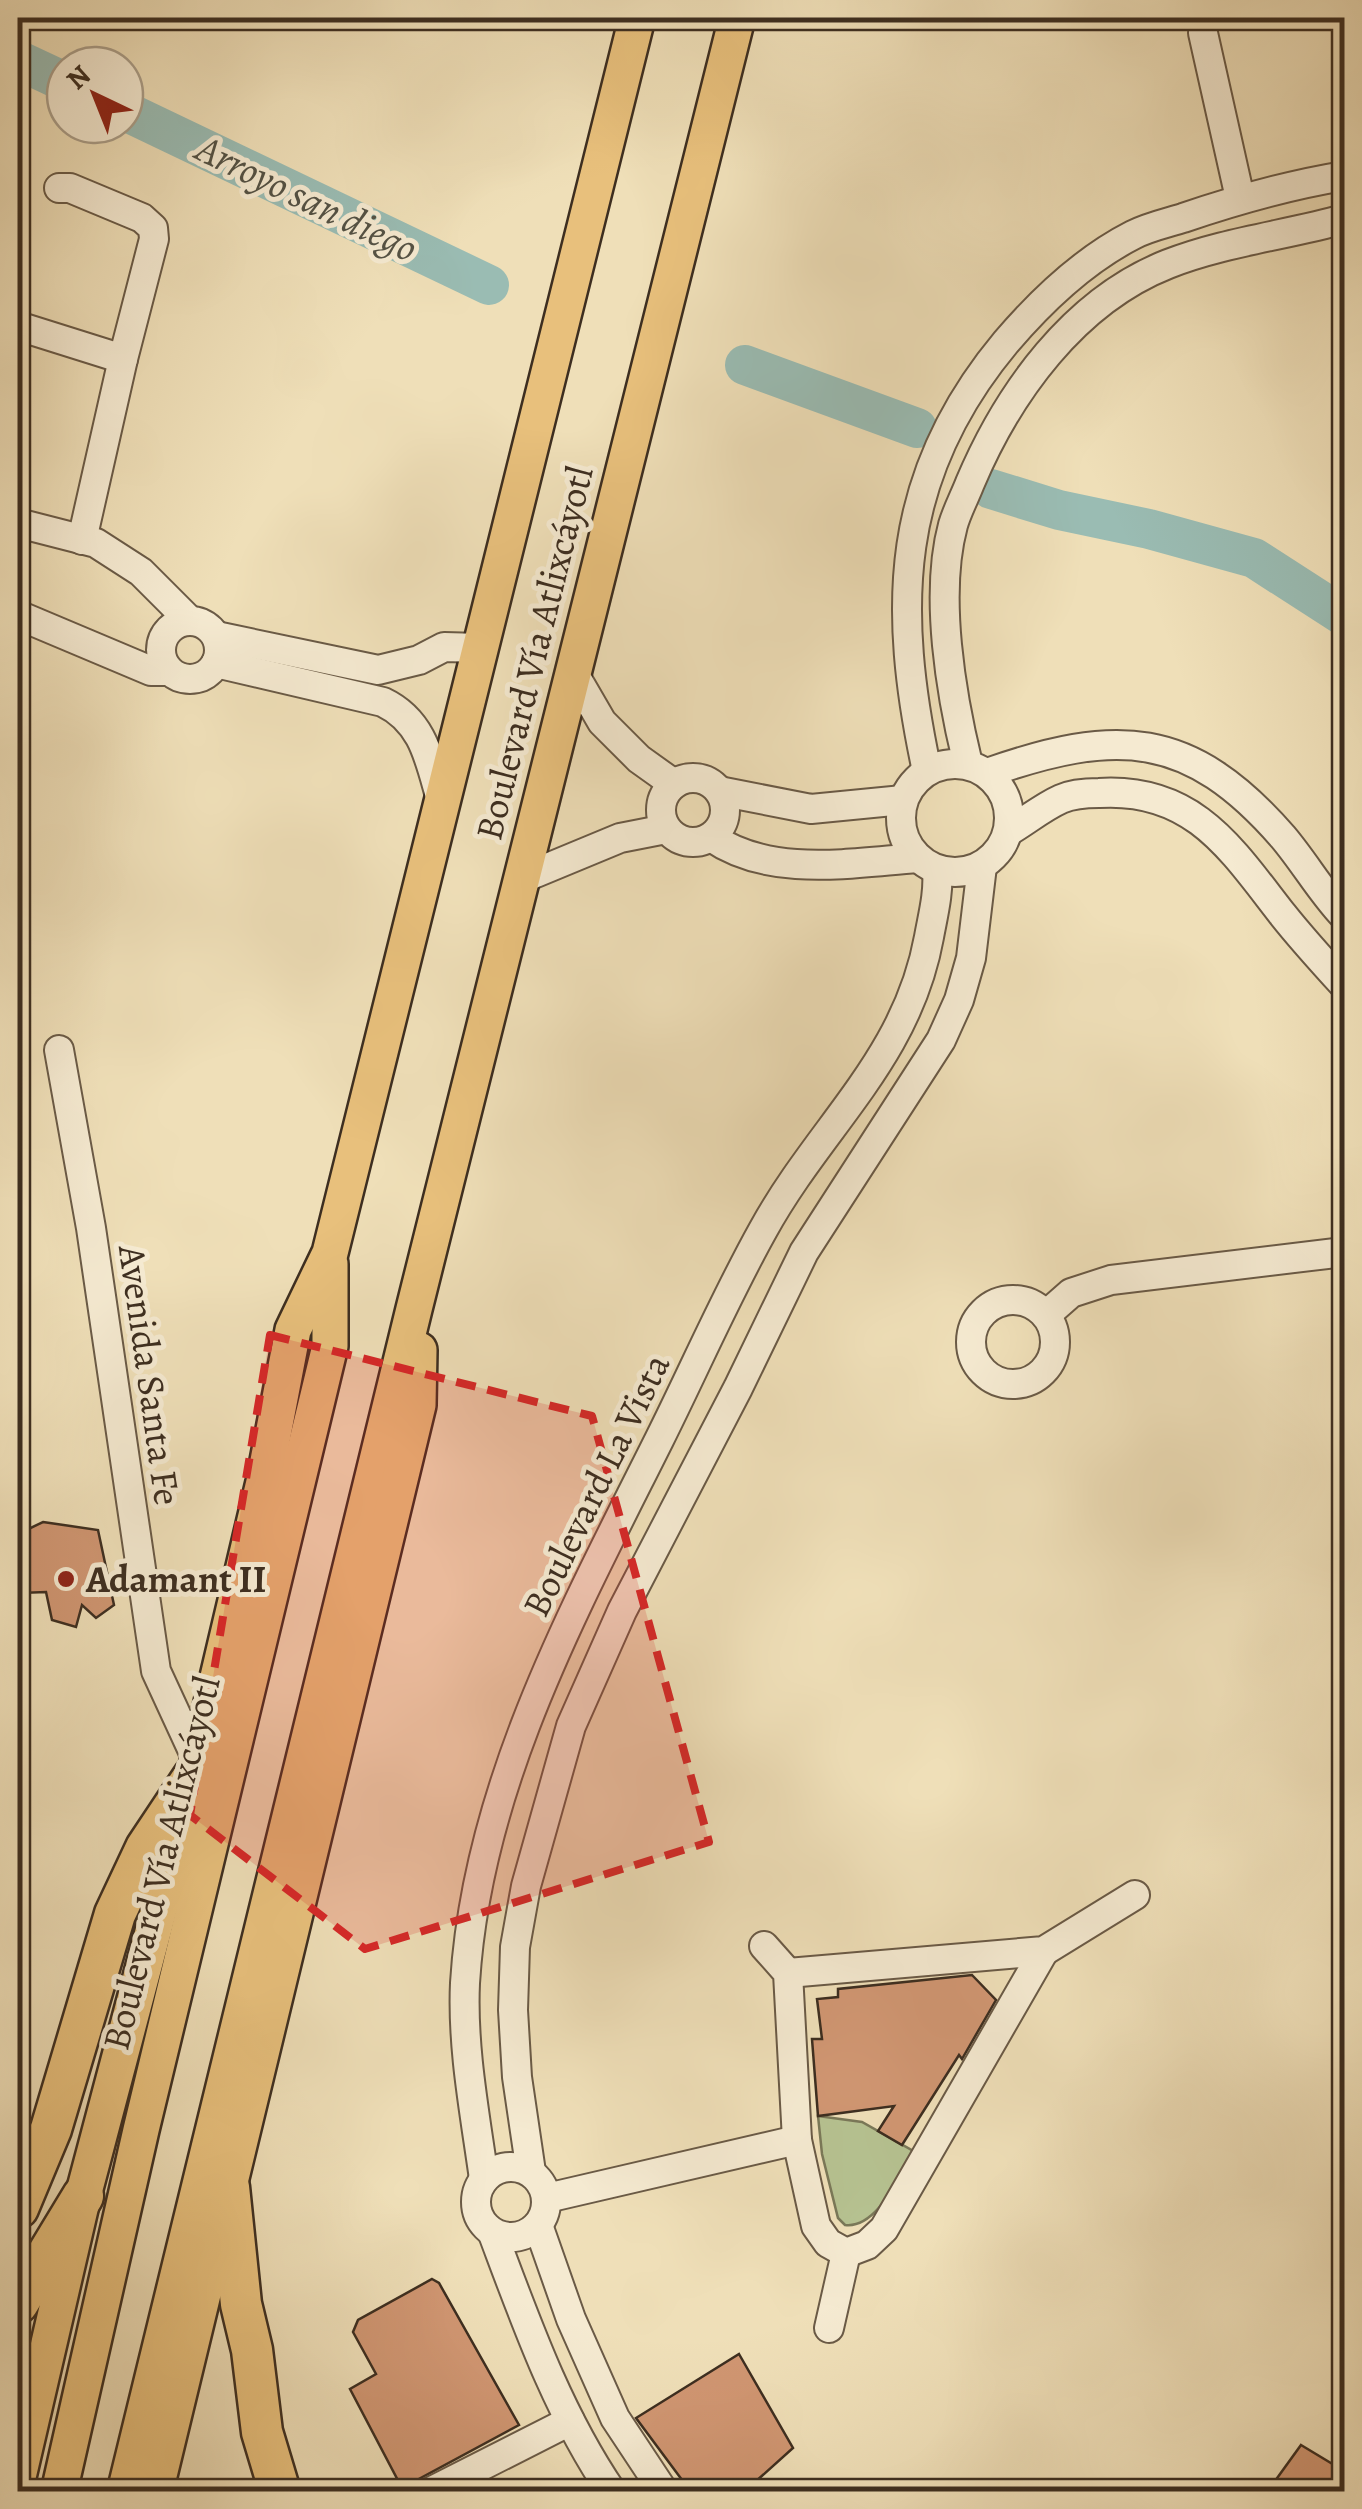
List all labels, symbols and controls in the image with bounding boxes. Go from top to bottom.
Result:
north arrow [45,45,145,145]
text: N [58,57,99,98]
water label: Arroyo san diego [185,120,427,275]
street label: Boulevard Vía Atlixcáyotl [462,461,606,845]
street label: Avenida Santa Fe [106,1240,194,1509]
street label: Boulevard La Vista [510,1345,682,1625]
place label: Adamant II [85,1553,266,1605]
marker: Adamant II [55,1568,77,1590]
street label: Boulevard Vía Atlixcáyotl [89,1671,233,2055]

